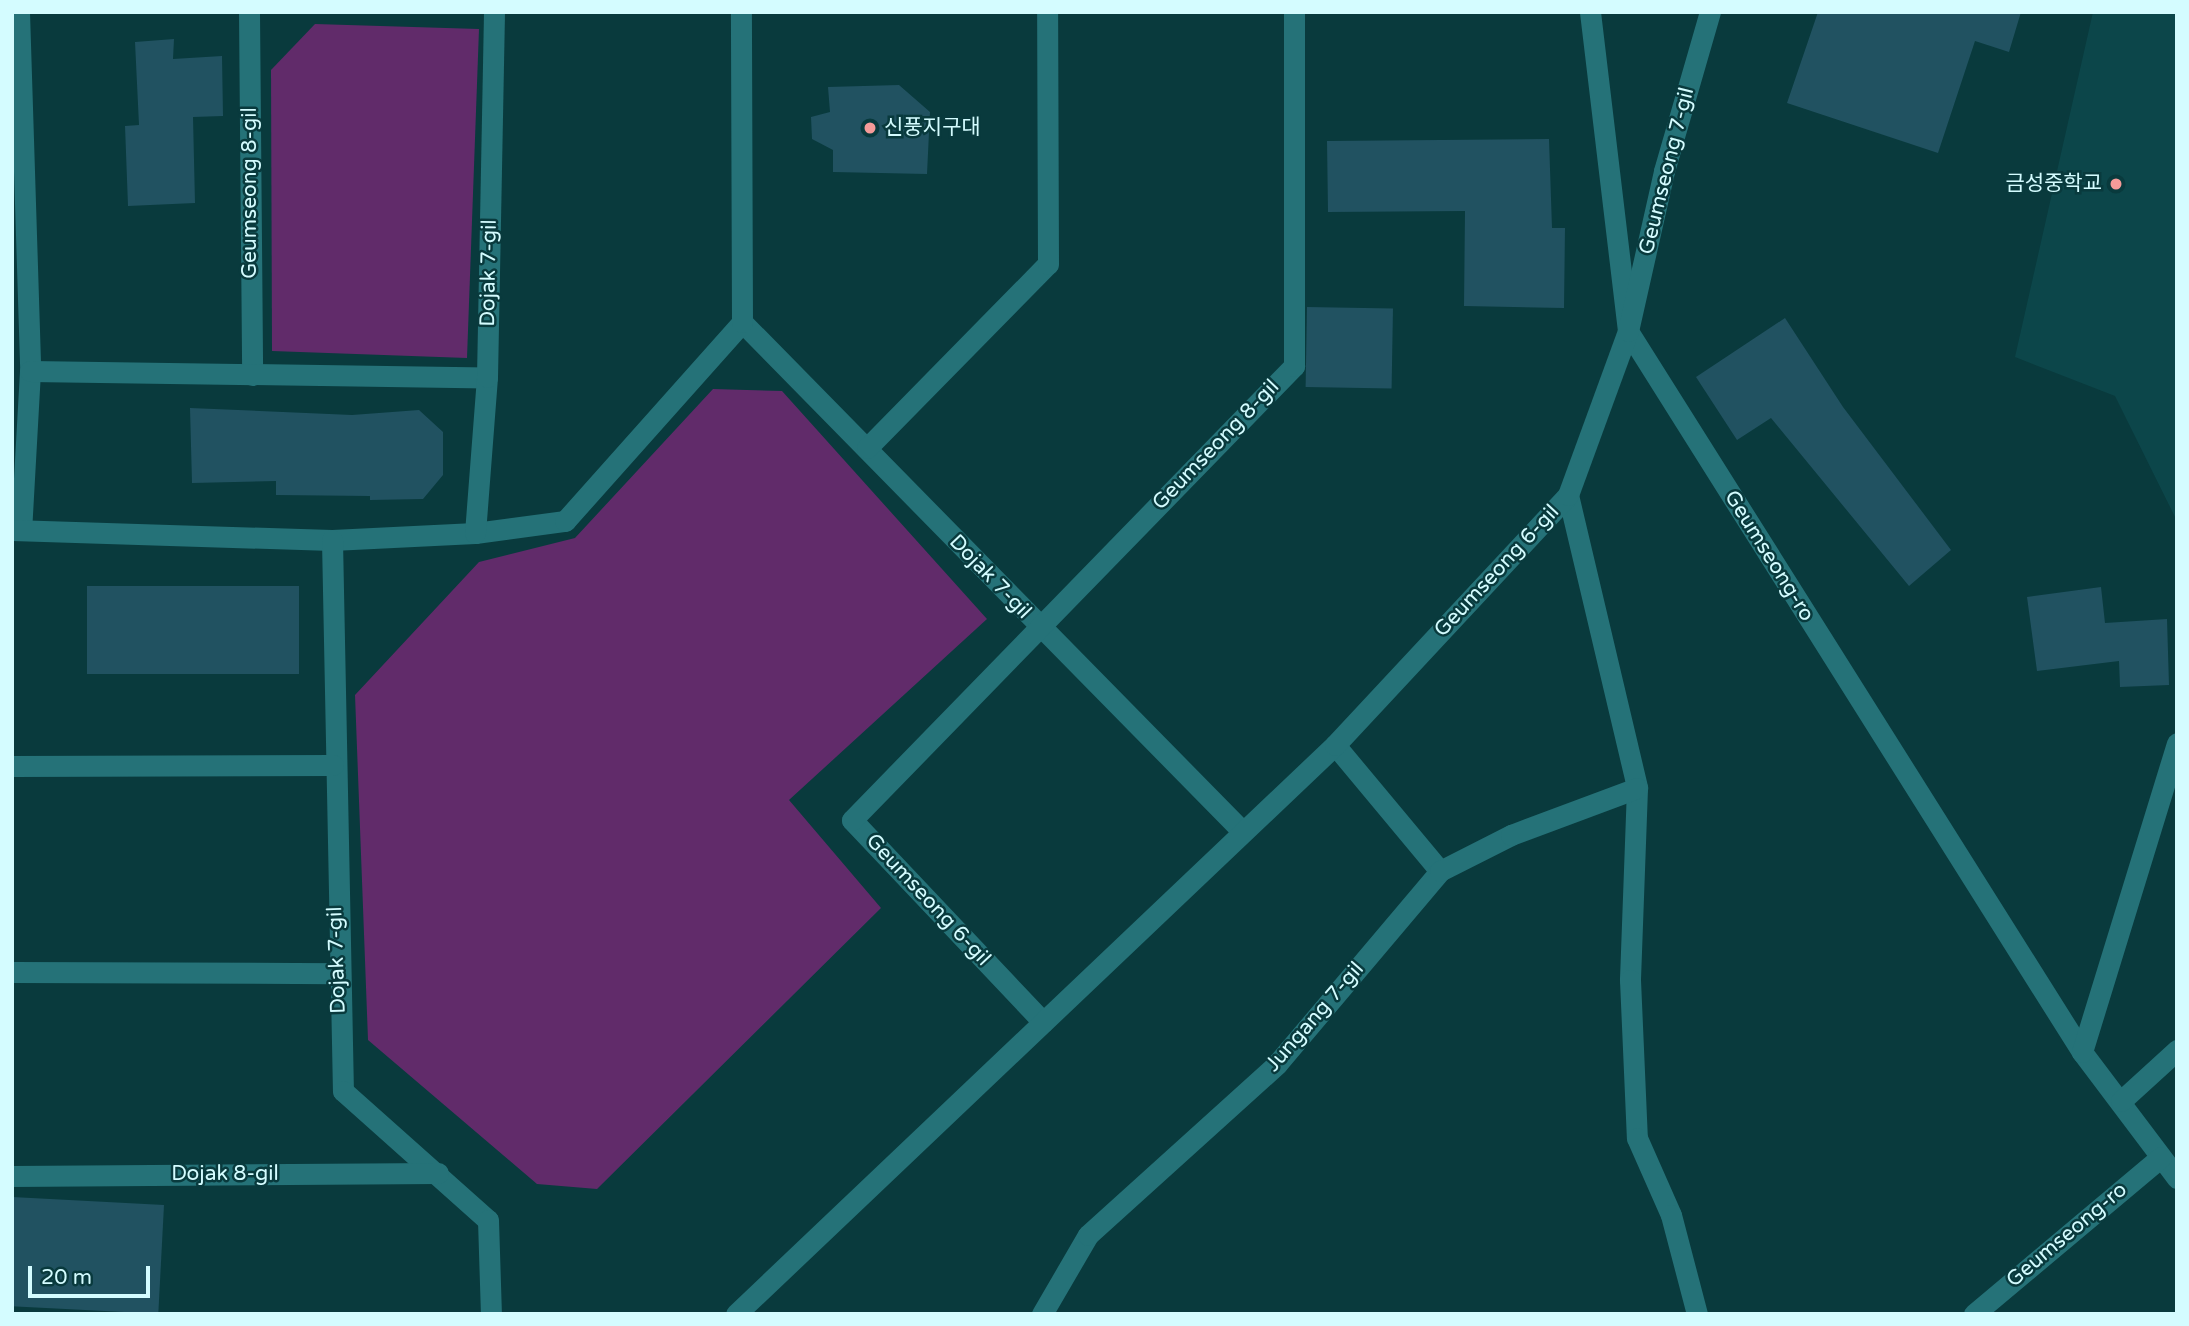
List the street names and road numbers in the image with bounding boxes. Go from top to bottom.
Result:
street label: Geumseong 7-gil [1634,85,1700,257]
street label: Geumseong 8-gil [237,107,263,279]
street label: Dojak 7-gil [475,219,503,327]
street label: Geumseong 8-gil [1147,375,1285,515]
street label: Geumseong-ro [1719,486,1819,626]
street label: Geumseong 6-gil [1429,500,1565,642]
street label: Dojak 7-gil [944,530,1036,624]
street label: Geumseong 6-gil [860,829,996,971]
street label: Dojak 7-gil [323,906,351,1014]
street label: Jungang 7-gil [1261,957,1369,1077]
street label: Dojak 8-gil [171,1161,279,1187]
street label: Geumseong-ro [2002,1177,2132,1293]

